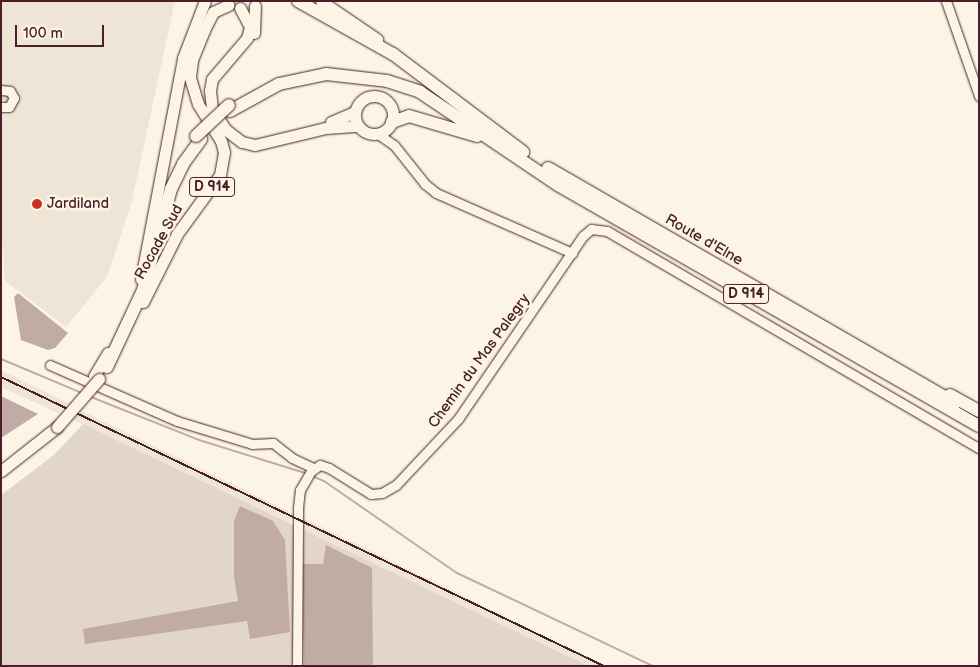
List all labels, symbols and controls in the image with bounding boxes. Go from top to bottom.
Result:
scale bar [18,15,106,47]
text: 100 m [23,24,63,43]
road number: D 914 [188,176,236,198]
place label: Jardiland [47,195,109,213]
marker: Jardiland [31,198,43,210]
street label: Rocade Sud [131,201,187,283]
street label: Route d'Elne [662,210,746,270]
road number: D 914 [722,282,770,306]
street label: Chemin du Mas Palegry [424,290,534,432]

